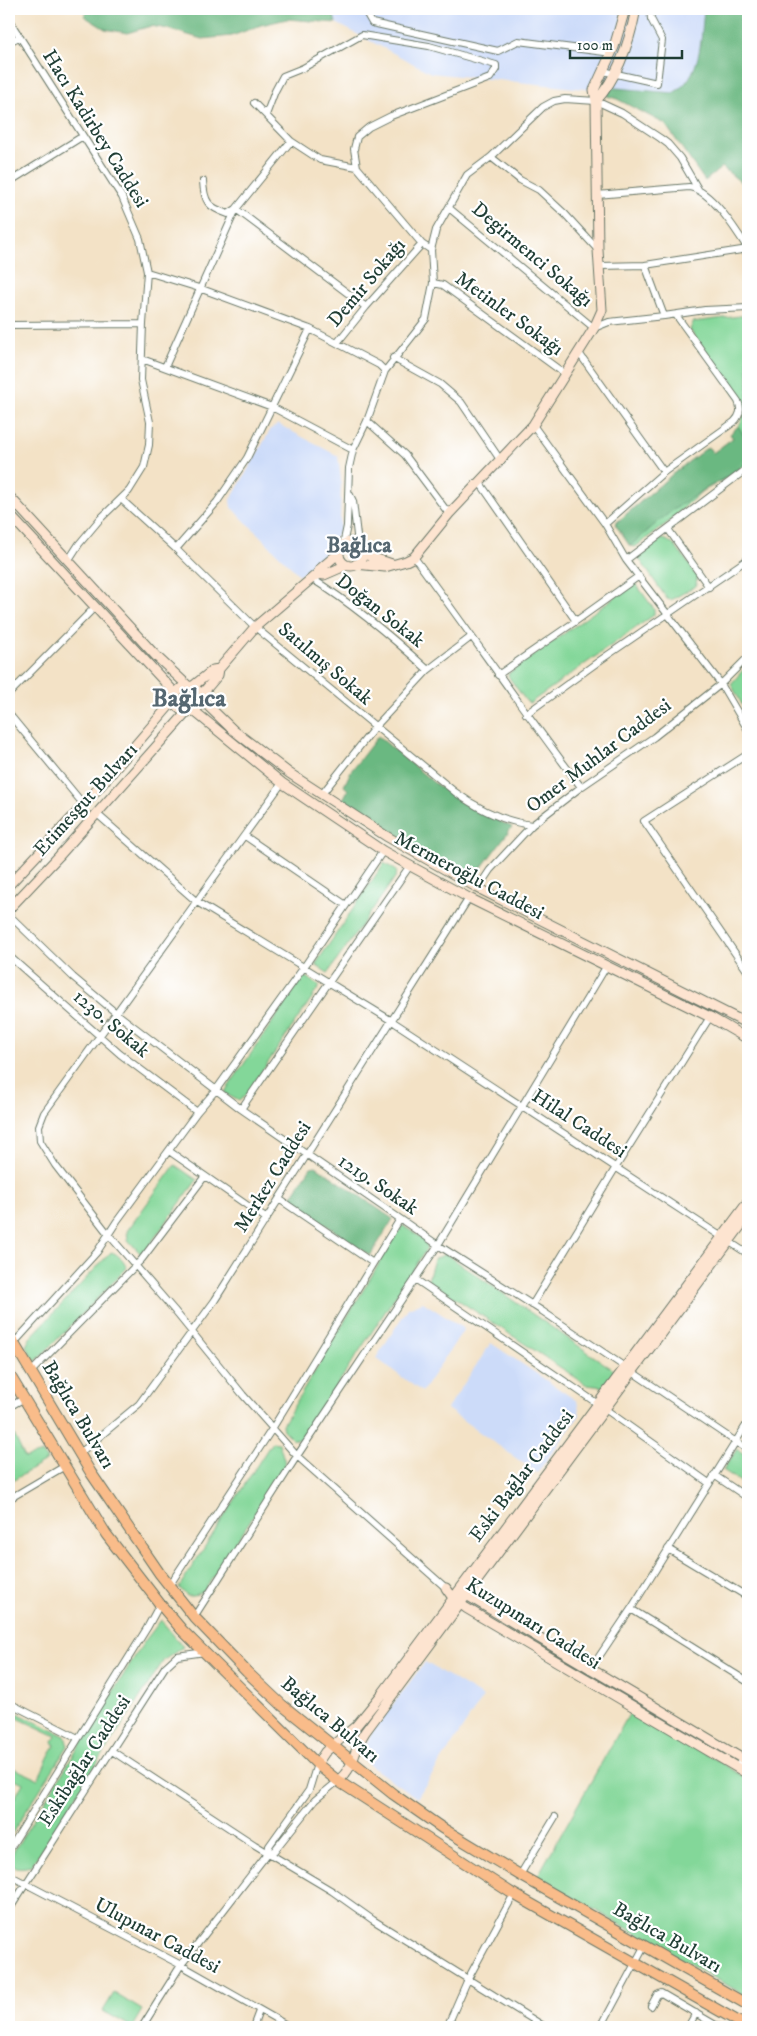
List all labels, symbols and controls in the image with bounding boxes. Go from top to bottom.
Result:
scale bar [570,28,682,60]
text: 100 m [577,36,613,55]
street label: Hacı Kadirbey Caddesi [36,45,154,213]
street label: Degirmenci Sokağı [466,197,598,313]
street label: Demir Sokağı [323,233,411,333]
street label: Metinler Sokağı [450,266,568,362]
district label: Bağlıca [326,532,392,559]
street label: Doğan Sokak [331,568,430,654]
street label: Satılmış Sokak [272,617,378,711]
district label: Bağlıca [152,683,226,714]
street label: Omer Muhlar Caddesi [521,693,677,819]
street label: Etimesgut Bulvarı [29,738,143,862]
street label: Mermeroğlu Caddesi [390,826,548,926]
street label: 1230. Sokak [67,985,155,1063]
street label: Hilal Caddesi [527,1084,631,1164]
street label: Merkez Caddesi [229,1117,317,1237]
street label: 1219. Sokak [333,1149,423,1221]
street label: Bağlıca Bulvarı [36,1356,120,1474]
street label: Eski Bağlar Caddesi [464,1405,580,1547]
street label: Kuzupınarı Caddesi [461,1572,605,1676]
street label: Bağlıca Bulvarı [275,1671,385,1769]
street label: Eskibağlar Caddesi [33,1691,137,1831]
street label: Ulupınar Caddesi [90,1892,224,1980]
street label: Bağlıca Bulvarı [608,1897,726,1979]

